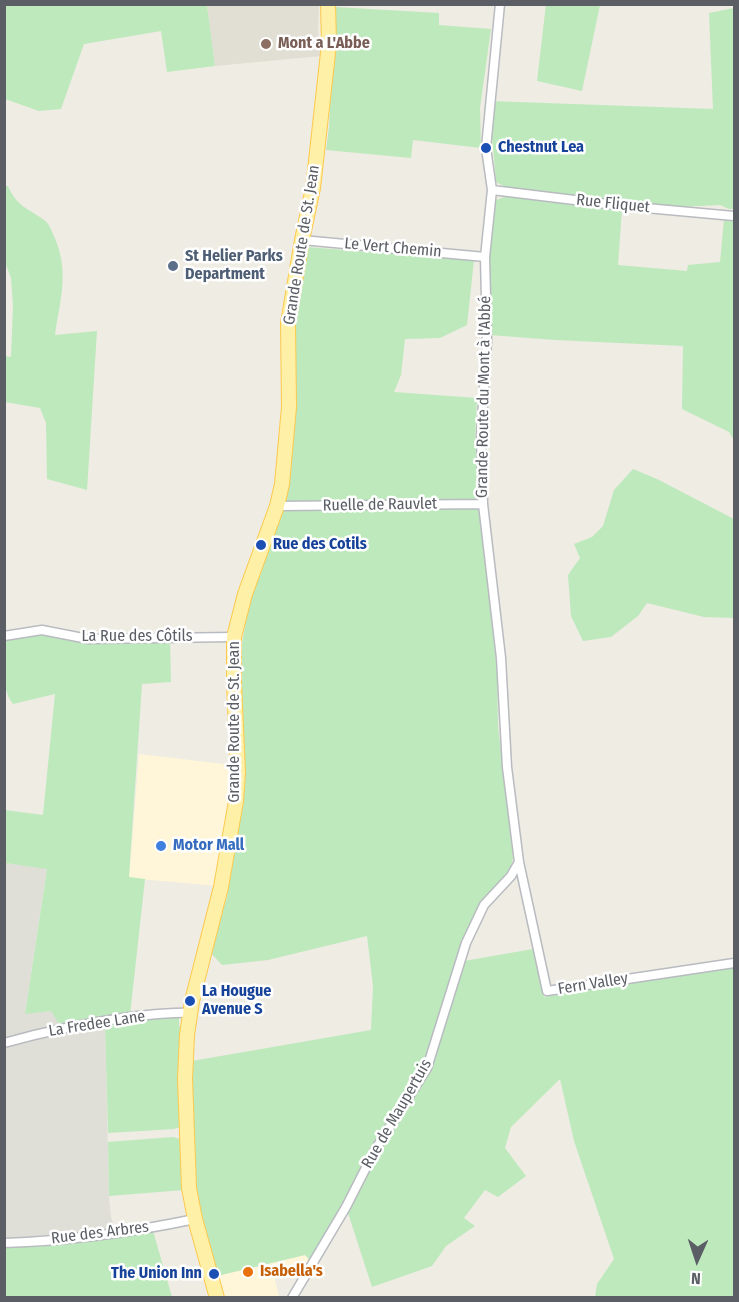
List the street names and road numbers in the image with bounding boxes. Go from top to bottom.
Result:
street label: Grande Route de St. Jean [280,164,324,326]
street label: Rue Fliquet [575,191,651,217]
street label: Le Vert Chemin [344,234,442,262]
street label: Grande Route du Mont à l'Abbé [473,296,495,498]
street label: Ruelle de Rauvlet [323,494,437,516]
street label: La Rue des Côtils [82,627,192,647]
street label: Grande Route de St. Jean [225,641,245,803]
street label: Fern Valley [557,969,629,999]
street label: La Fredee Lane [47,1007,147,1041]
street label: Rue de Maupertuis [358,1056,436,1172]
street label: Rue des Arbres [50,1217,150,1249]

